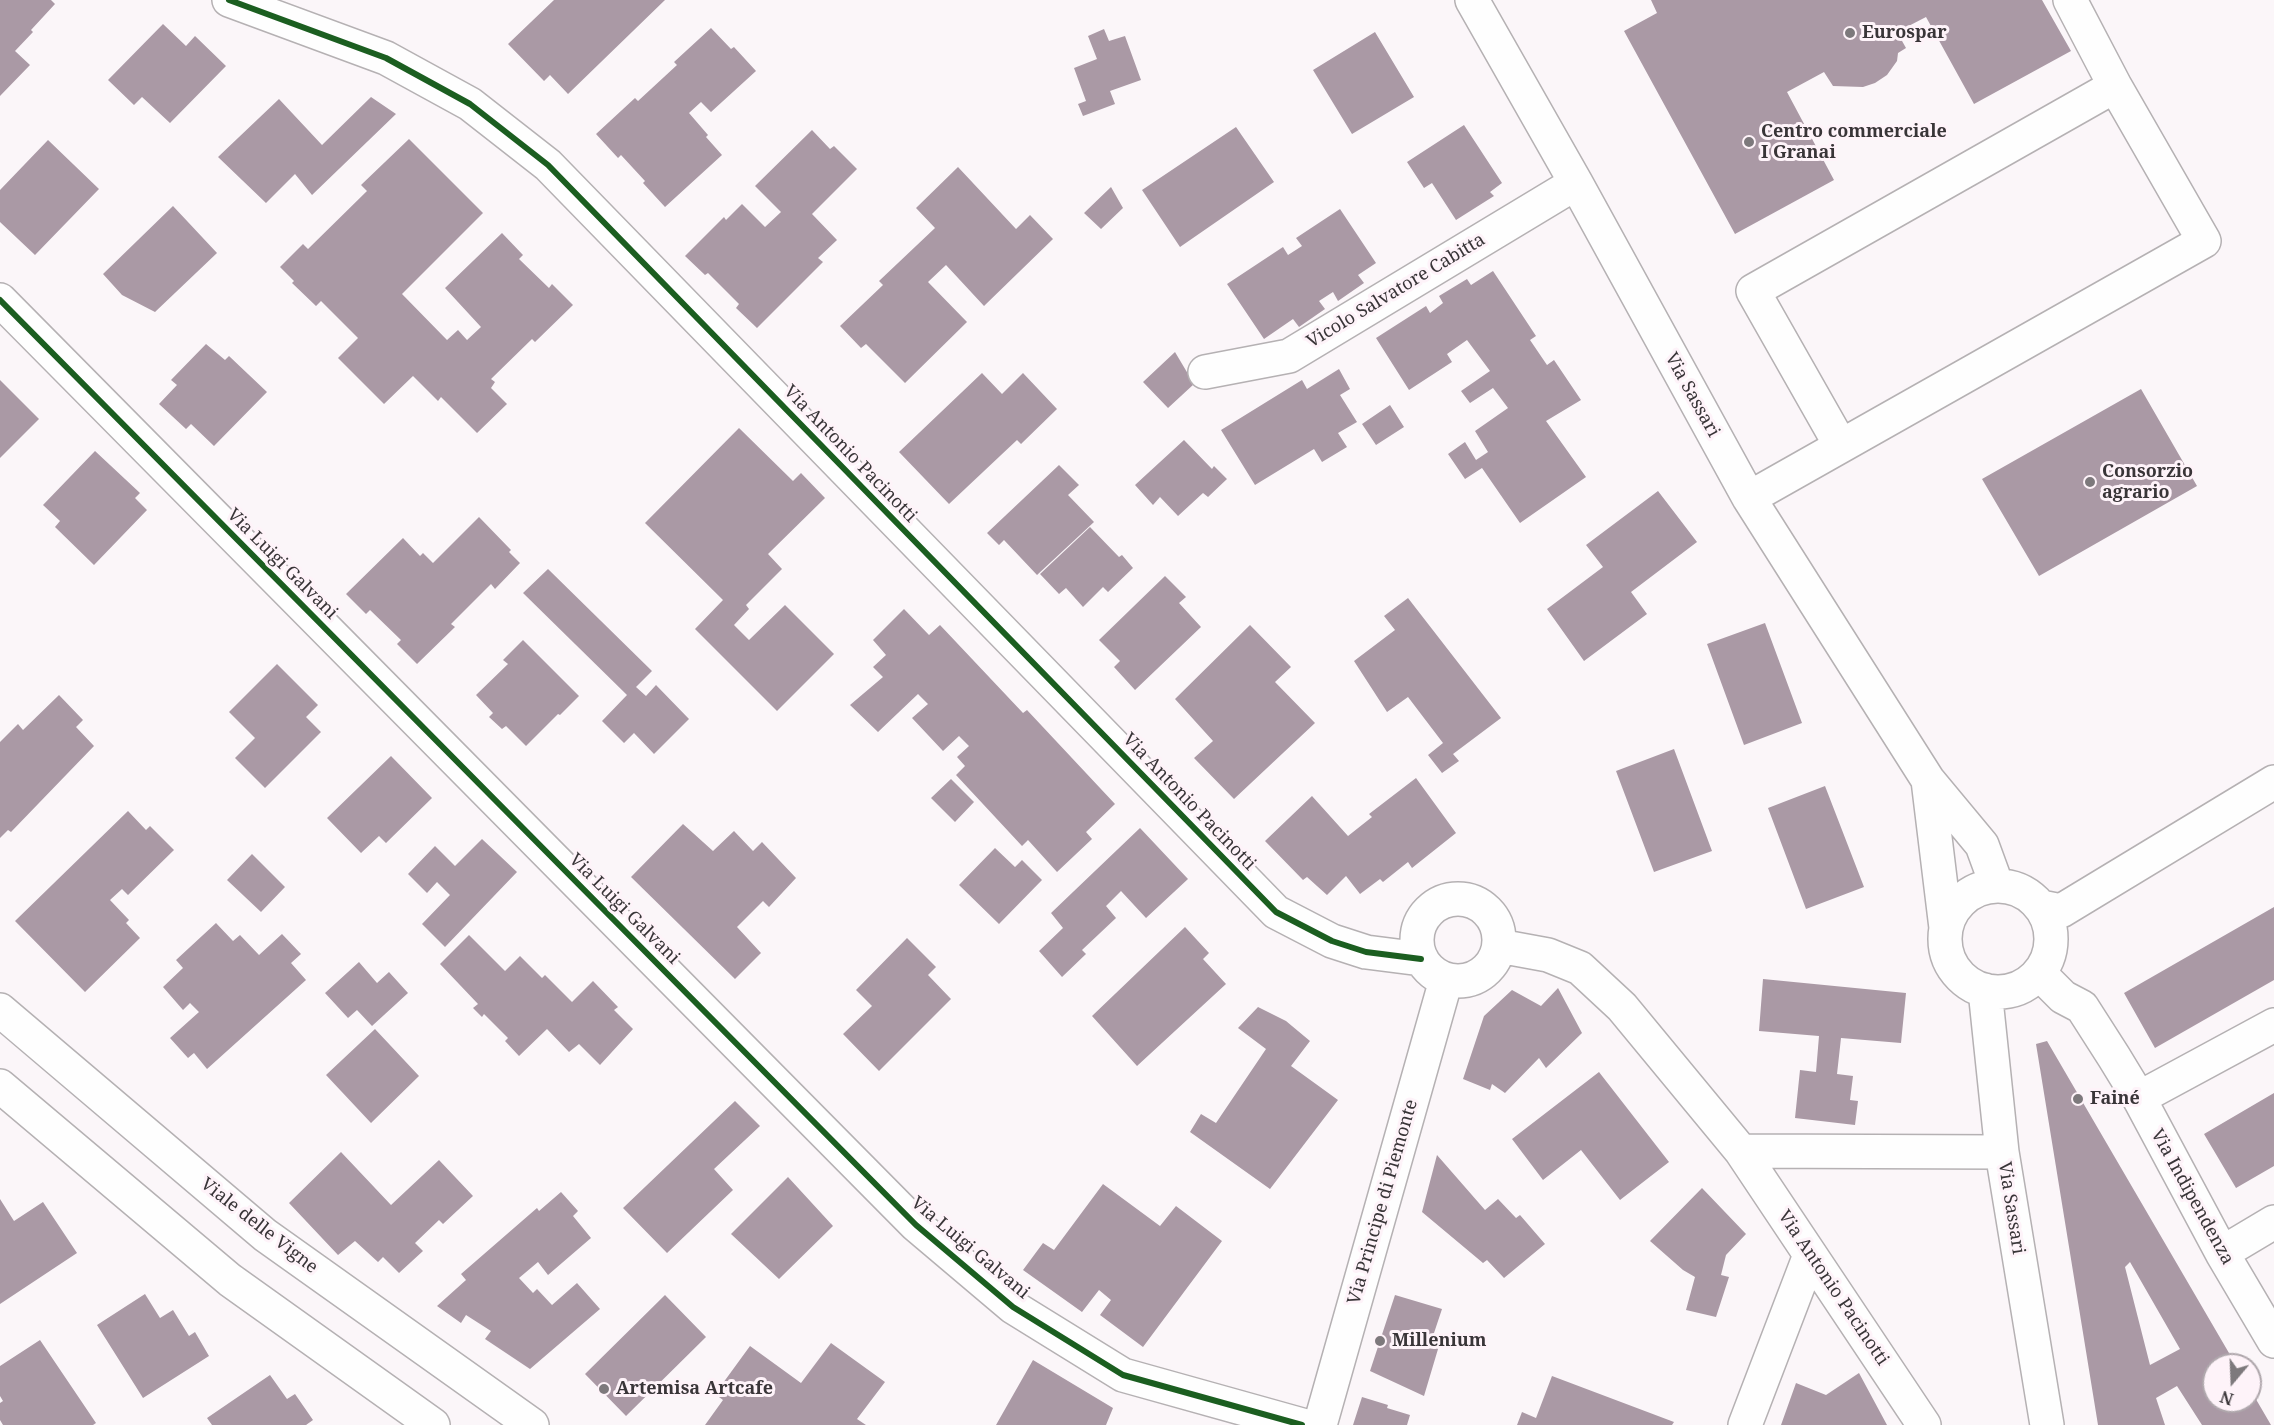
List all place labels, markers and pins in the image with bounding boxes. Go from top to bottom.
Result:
place label: Eurospar [1862,22,1947,44]
marker: Eurospar [1843,26,1857,40]
place label: Centro commerciale I Granai [1761,121,1947,164]
marker: Centro commerciale I Granai [1742,135,1756,149]
place label: Consorzio agrario [2102,461,2193,504]
marker: Consorzio agrario [2083,475,2097,489]
place label: Fainé [2090,1088,2140,1110]
marker: Fainé [2071,1092,2085,1106]
place label: Millenium [1392,1330,1487,1352]
marker: Millenium [1373,1334,1387,1348]
place label: Artemisa Artcafe [616,1378,773,1400]
marker: Artemisa Artcafe [597,1382,611,1396]

